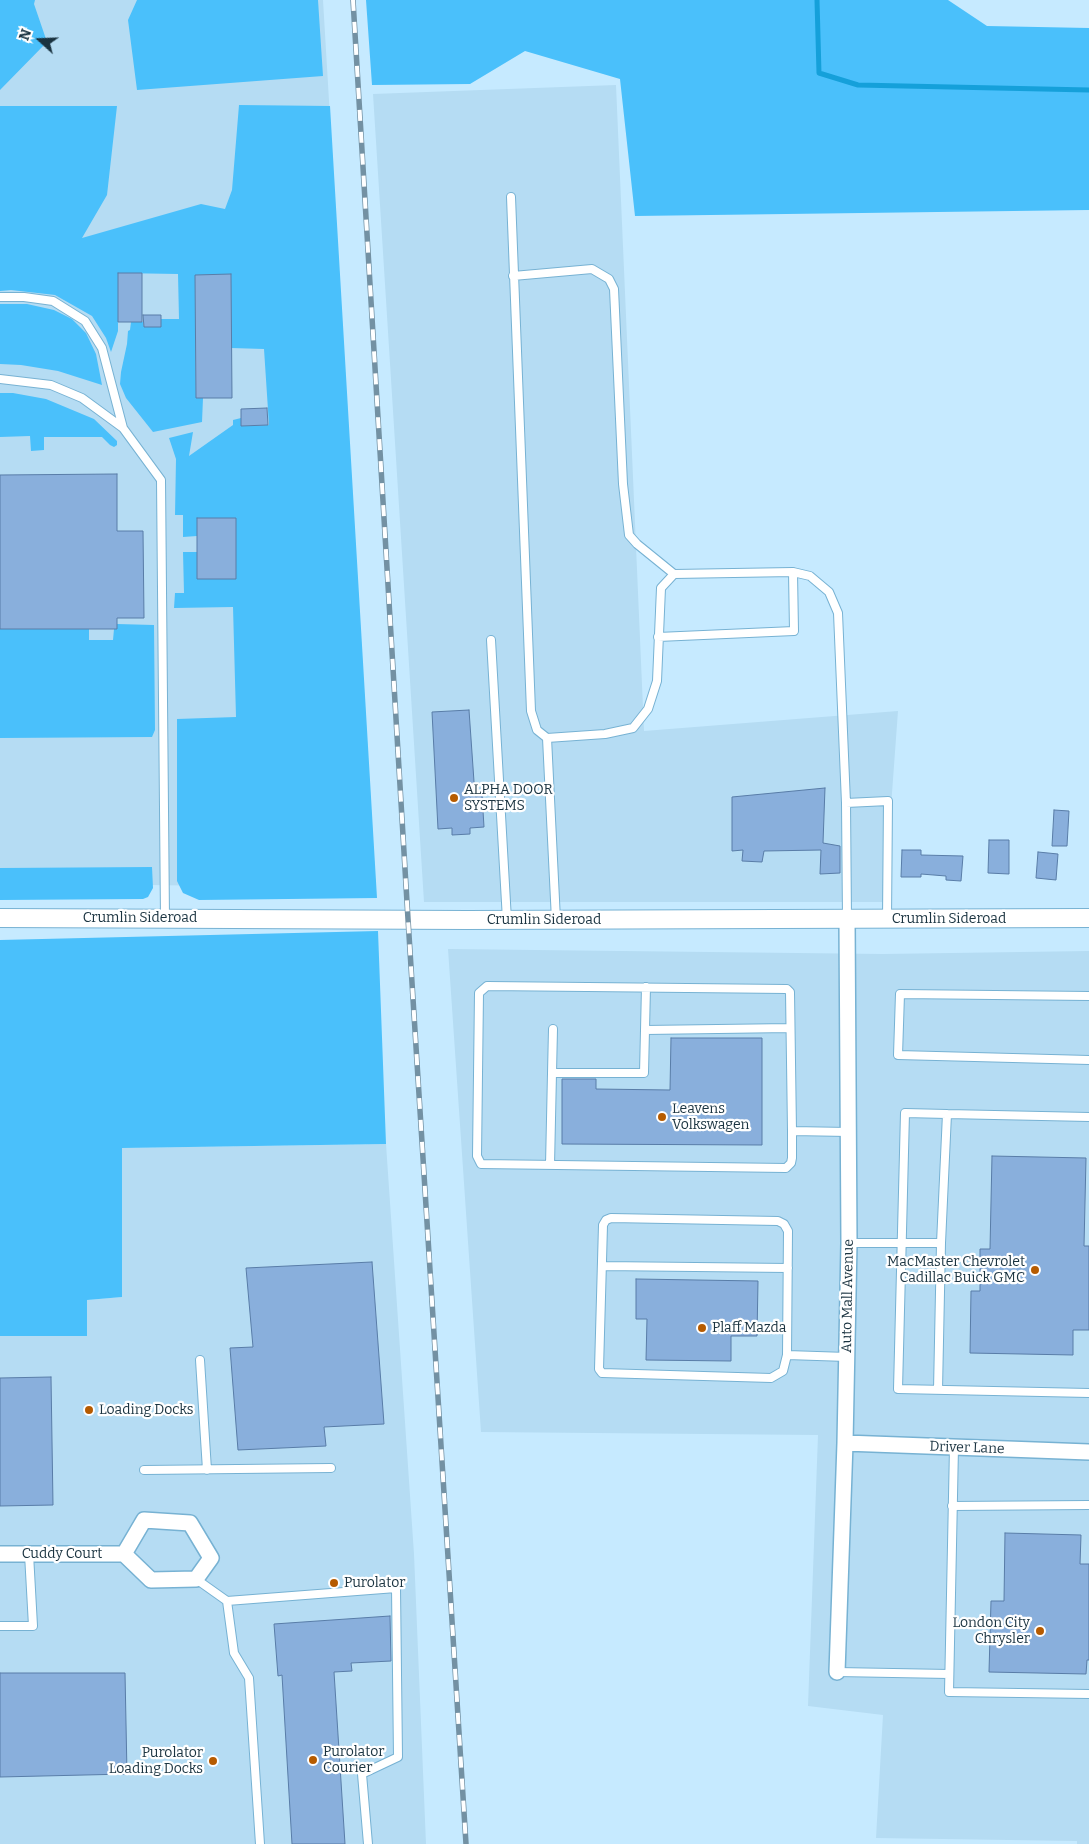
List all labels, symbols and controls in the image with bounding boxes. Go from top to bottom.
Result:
north arrow [15,15,65,65]
text: N [16,27,35,43]
place label: ALPHA DOOR SYSTEMS [464,782,553,814]
marker: ALPHA DOOR SYSTEMS [448,792,460,804]
street label: Crumlin Sideroad [83,910,197,926]
street label: Crumlin Sideroad [892,911,1006,927]
street label: Crumlin Sideroad [487,912,601,928]
place label: Leavens Volkswagen [672,1101,749,1134]
marker: Leavens Volkswagen [656,1111,668,1123]
street label: Auto Mall Avenue [839,1239,857,1353]
place label: MacMaster Chevrolet Cadillac Buick GMC [887,1254,1025,1286]
marker: MacMaster Chevrolet Cadillac Buick GMC [1029,1264,1041,1276]
place label: Plaff Mazda [712,1320,786,1336]
marker: Plaff Mazda [696,1322,708,1334]
place label: Loading Docks [99,1402,193,1418]
marker: Loading Docks [83,1404,95,1416]
street label: Driver Lane [929,1438,1005,1458]
street label: Cuddy Court [22,1546,102,1562]
place label: Purolator [344,1575,405,1591]
marker: Purolator [328,1577,340,1589]
place label: London City Chrysler [952,1615,1030,1648]
marker: London City Chrysler [1034,1625,1046,1637]
place label: Purolator Courier [323,1744,384,1776]
place label: Purolator Loading Docks [109,1745,203,1778]
marker: Purolator Courier [307,1754,319,1766]
marker: Purolator Loading Docks [207,1755,219,1767]

